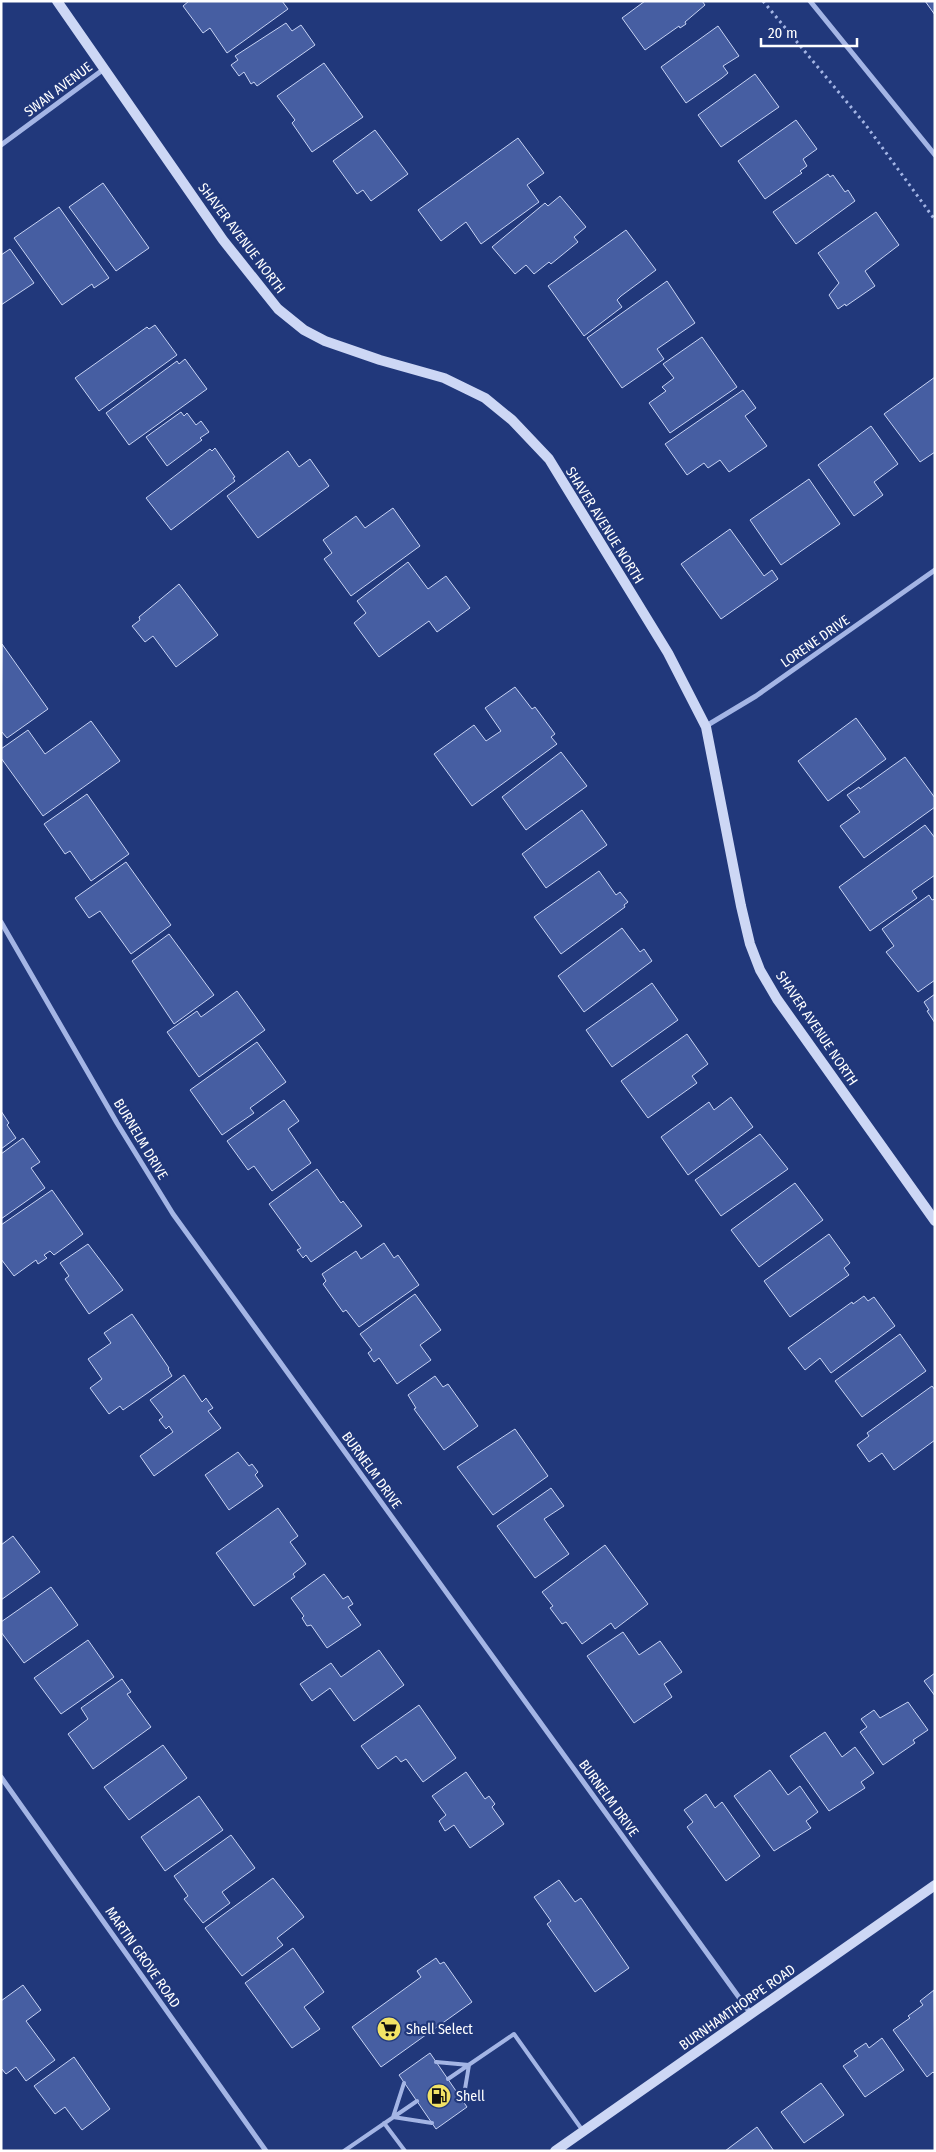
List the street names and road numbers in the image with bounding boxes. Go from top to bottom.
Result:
street label: SWAN AVENUE [21,58,96,120]
street label: SHAVER AVENUE NORTH [194,180,289,297]
street label: SHAVER AVENUE NORTH [562,464,647,587]
street label: LORENE DRIVE [778,611,853,671]
street label: SHAVER AVENUE NORTH [772,968,861,1089]
street label: BURNELM DRIVE [110,1096,172,1183]
street label: BURNELM DRIVE [338,1428,405,1512]
street label: BURNELM DRIVE [575,1756,642,1840]
street label: MARTIN GROVE ROAD [101,1903,184,2011]
street label: BURNHAMTHORPE ROAD [676,1961,799,2054]

